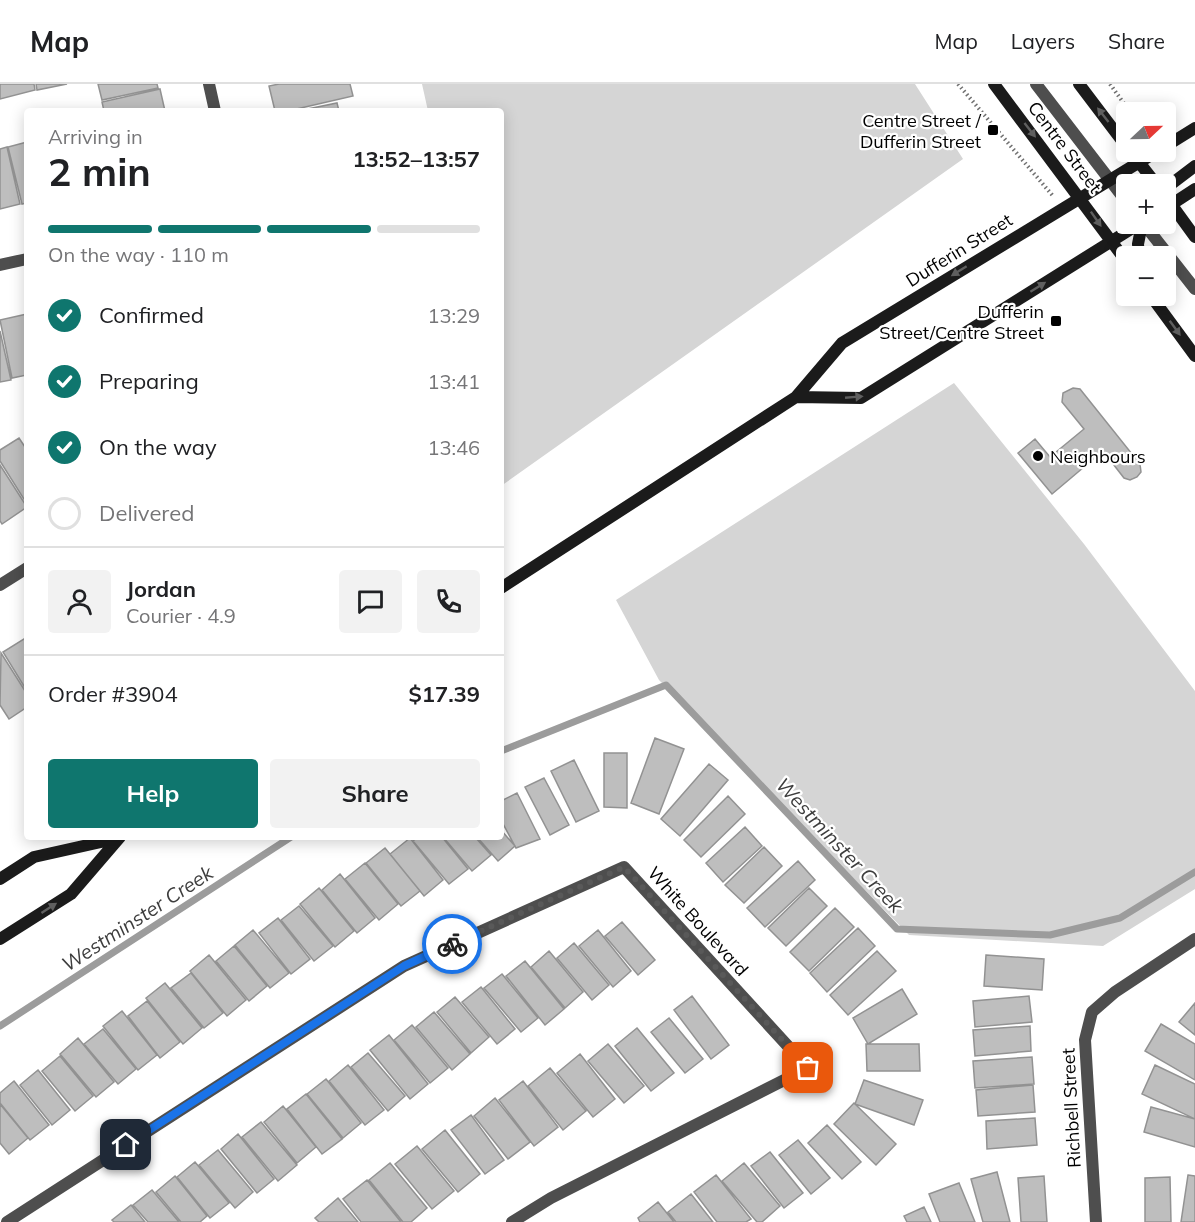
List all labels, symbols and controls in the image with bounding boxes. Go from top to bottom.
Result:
text: Map [30,24,89,59]
text: Map [935,28,978,54]
text: Layers [1011,28,1075,54]
text: Share [1108,28,1165,54]
street label: Centre Street [1023,97,1107,197]
north arrow [1116,102,1176,162]
map controls [1116,102,1176,306]
one-way arrow [1096,107,1109,123]
place label: Centre Street / Dufferin Street [860,109,982,153]
one-way arrow [1024,122,1037,138]
marker: Centre Street / Dufferin Street [986,123,1000,137]
text: Arriving in [48,124,143,149]
text: 13:52–13:57 [352,145,480,173]
text: 2 min [48,147,151,196]
button: + [1116,174,1176,234]
street label: Dufferin Street [902,208,1016,292]
one-way arrow [1090,210,1102,226]
text: On the way · 110 m [48,242,229,267]
button: − [1116,246,1176,306]
one-way arrow [951,265,967,276]
one-way arrow [1030,281,1046,292]
icon: check [48,299,81,332]
place label: Dufferin Street/Centre Street [879,300,1044,344]
text: Confirmed [99,301,204,329]
text: 13:29 [427,303,480,328]
marker: Dufferin Street/Centre Street [1049,314,1063,328]
one-way arrow [1169,320,1181,336]
icon: check [48,365,81,398]
text: Preparing [99,367,199,395]
text: 13:41 [427,369,480,394]
one-way arrow [845,392,864,402]
icon: check [48,431,81,464]
text: On the way [99,433,217,461]
text: 13:46 [427,435,480,460]
place label: Neighbours [1050,445,1146,468]
marker: Neighbours [1031,449,1045,463]
text: Delivered [99,499,194,527]
button: person [48,570,111,633]
button: chat [339,570,402,633]
button: phone [417,570,480,633]
text: Jordan [126,575,196,603]
text: Courier · 4.9 [126,603,236,628]
text: Order #3904 [48,680,178,708]
text: $17.39 [409,680,480,708]
button: Help [48,759,258,828]
button: Share [270,759,480,828]
water label: Westminster Creek [771,772,910,918]
water label: Westminster Creek [56,859,218,976]
street label: White Boulevard [643,861,753,981]
one-way arrow [41,903,57,914]
courier [422,914,482,974]
icon: bike [436,928,469,961]
pin [782,1042,833,1093]
street label: Richbell Street [1056,1048,1086,1168]
icon: bag [791,1051,824,1084]
pin [100,1119,151,1170]
icon: home [109,1128,142,1161]

